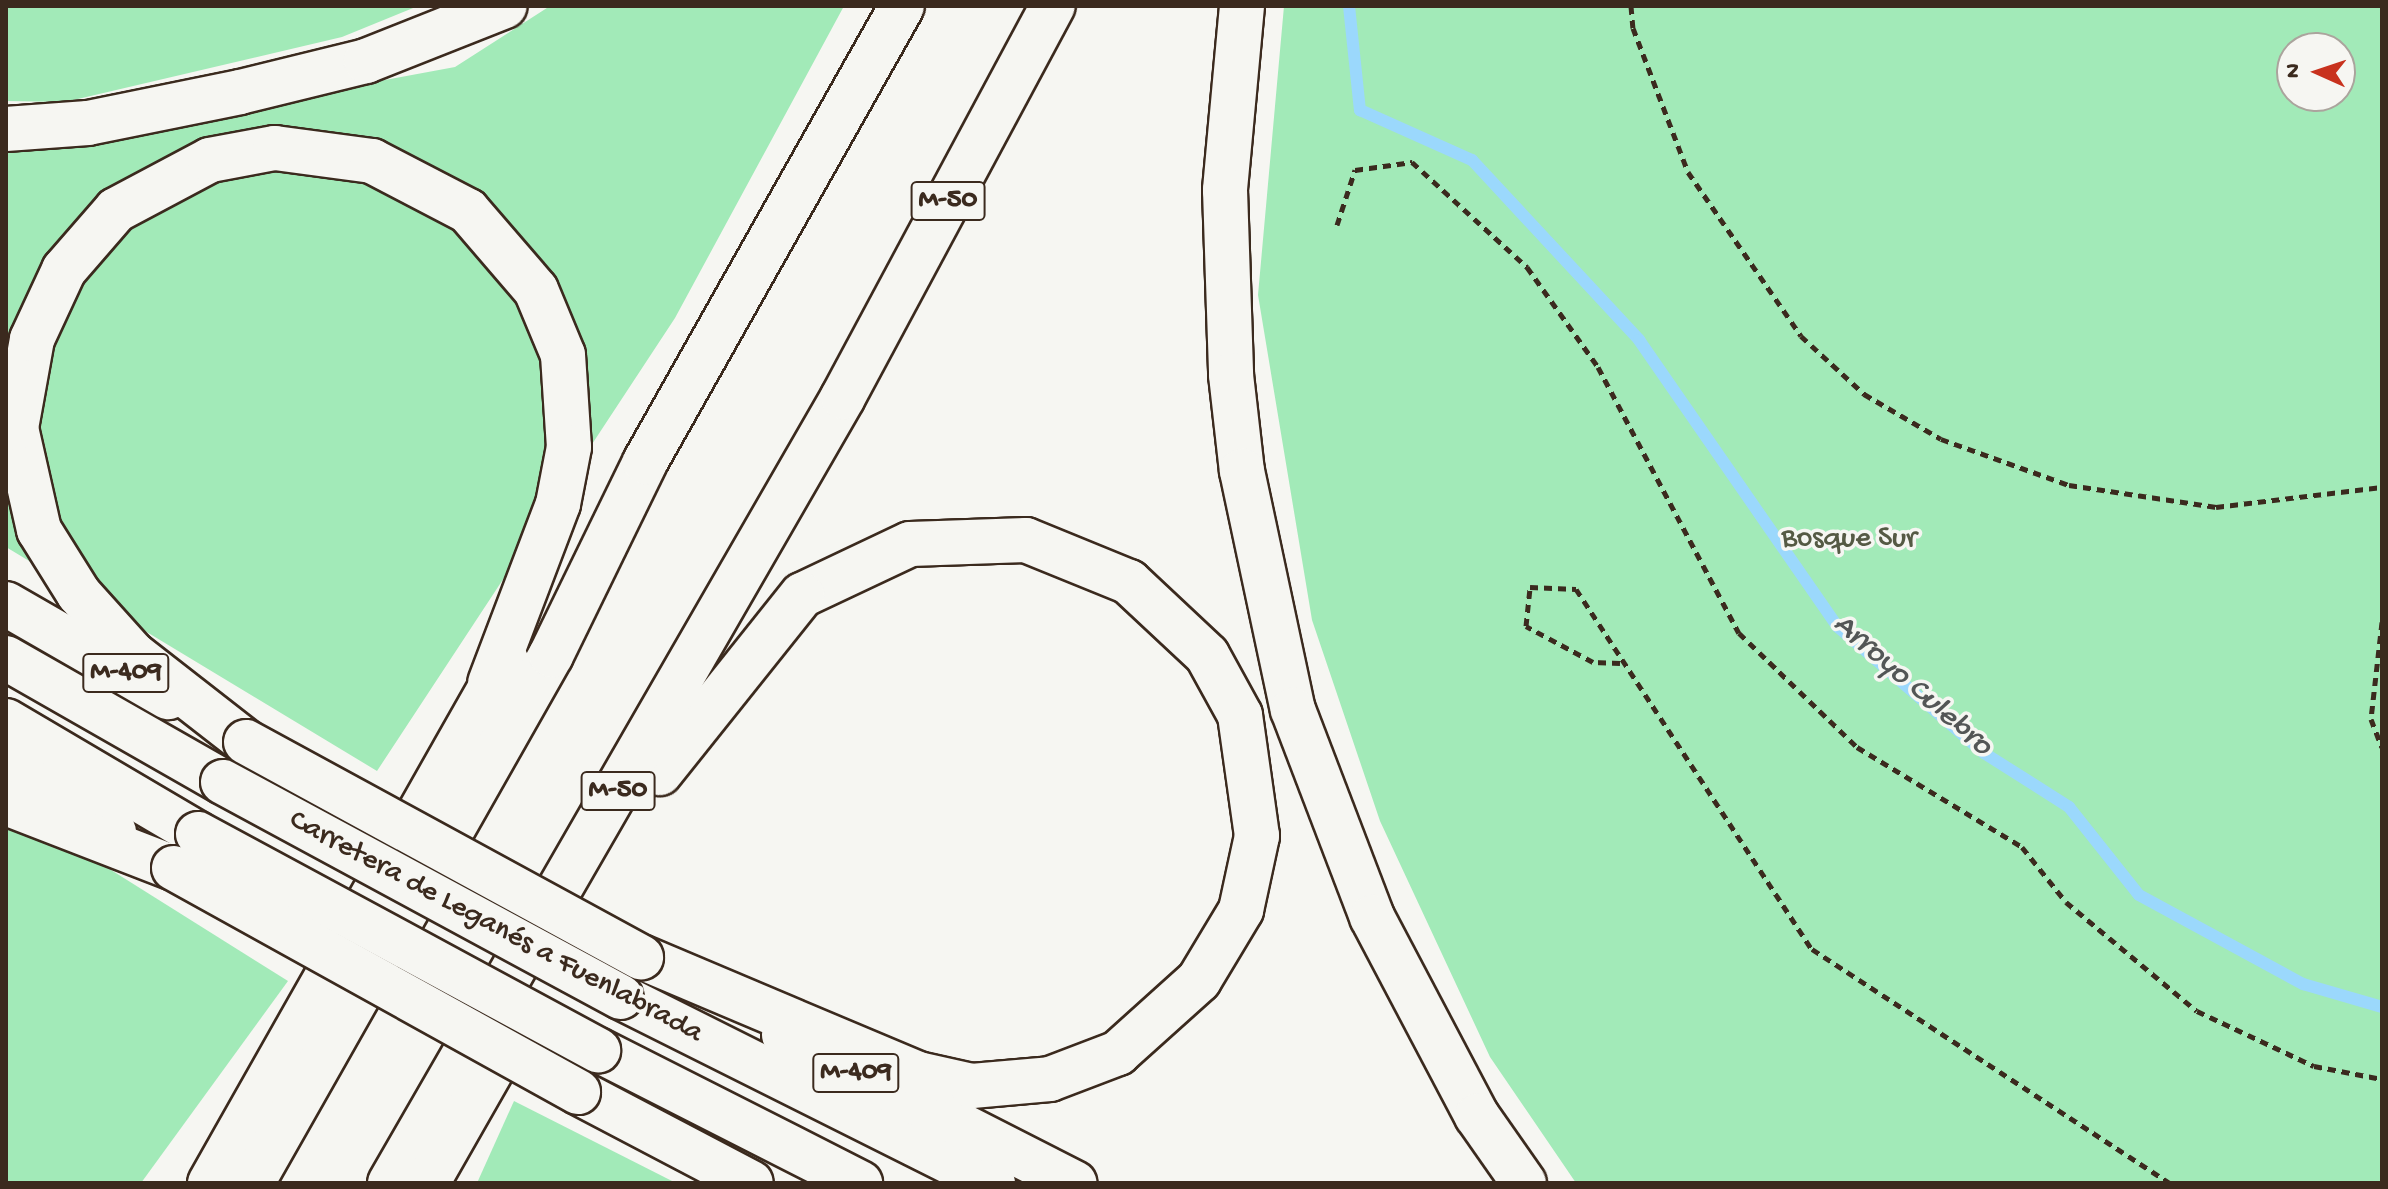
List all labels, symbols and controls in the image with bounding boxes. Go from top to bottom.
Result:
north arrow [2276,32,2356,112]
text: N [2281,63,2307,79]
road number: M-50 [910,177,986,225]
park label: Bosque Sur [1781,522,1917,558]
water label: Arroyo Culebro [1824,606,2000,766]
road number: M-409 [82,649,170,697]
road number: M-50 [580,767,656,815]
street label: Carretera de Leganés a Fuenlabrada [282,803,708,1053]
road number: M-409 [812,1049,900,1097]

